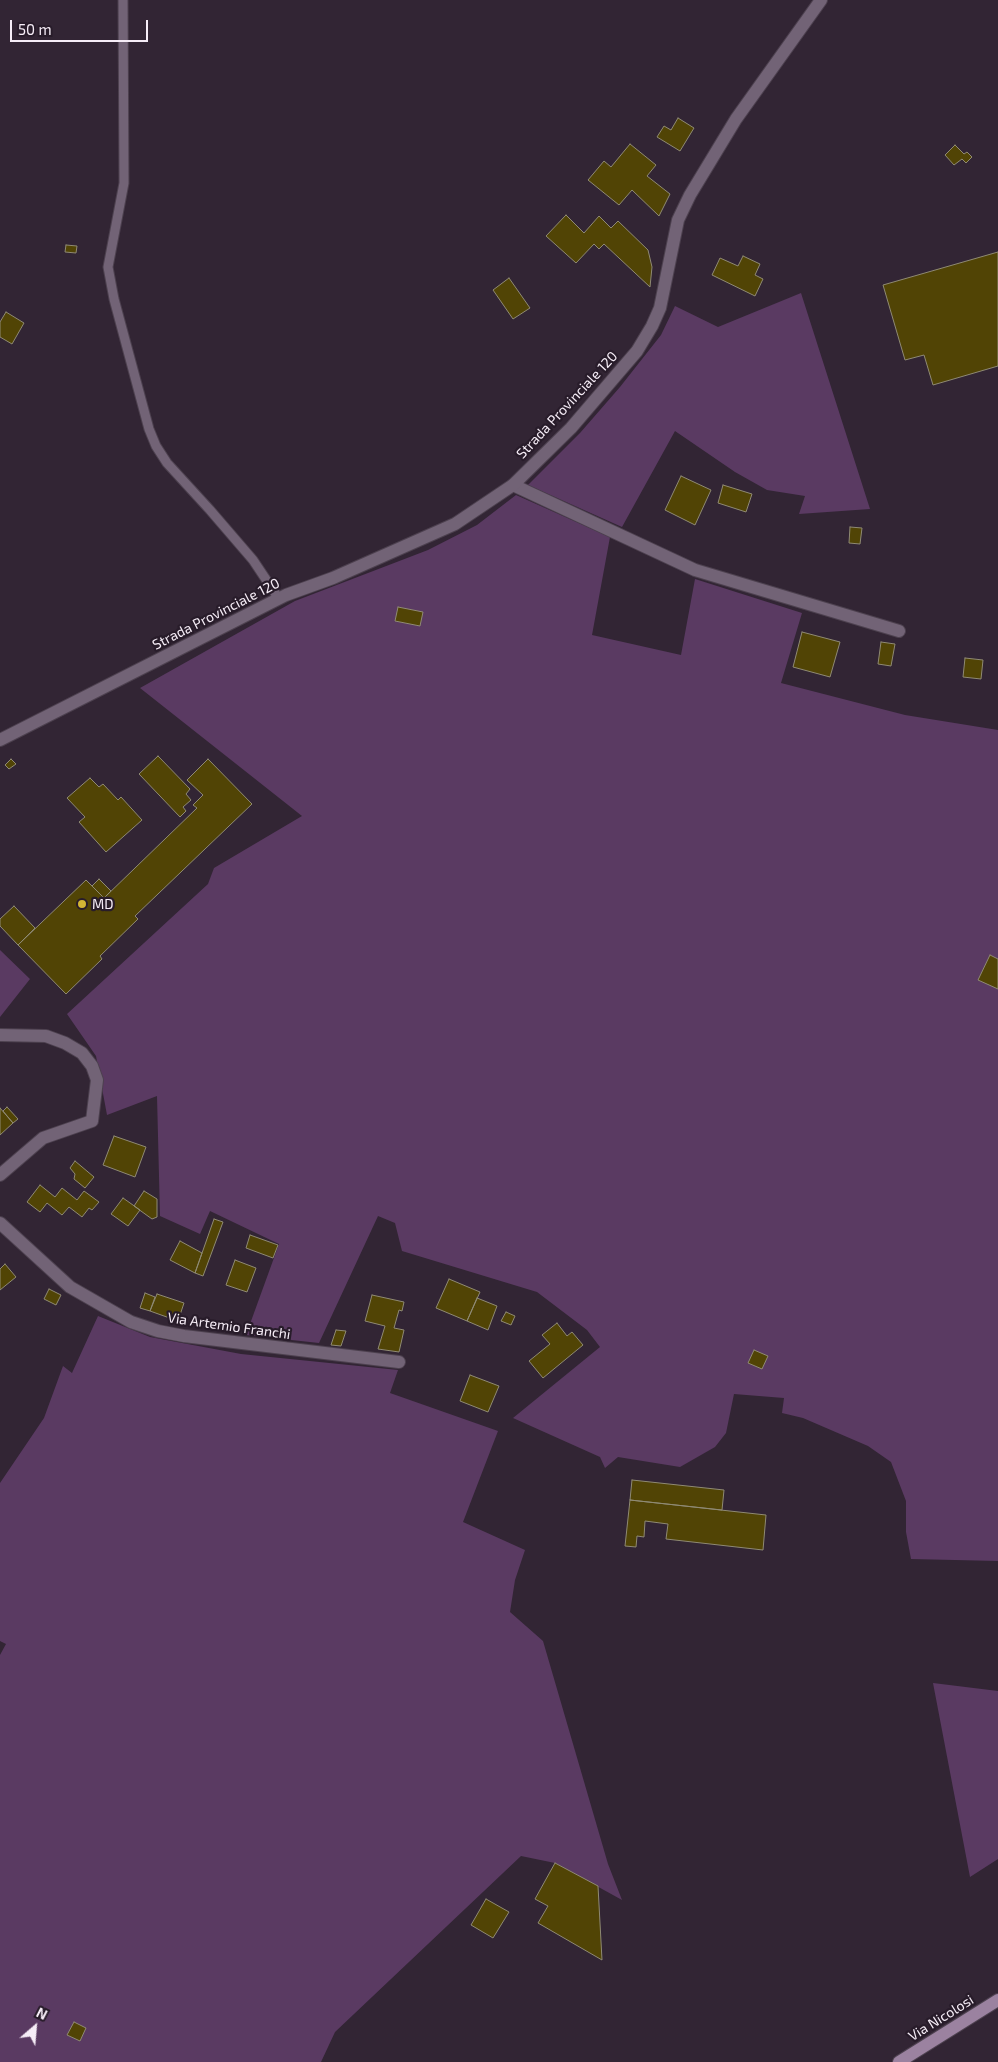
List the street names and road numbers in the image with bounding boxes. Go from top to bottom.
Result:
street label: Strada Provinciale 120 [513,348,621,462]
street label: Strada Provinciale 120 [150,575,282,653]
street label: Via Artemio Franchi [166,1309,292,1343]
street label: Via Nicolosi [905,1991,977,2045]

